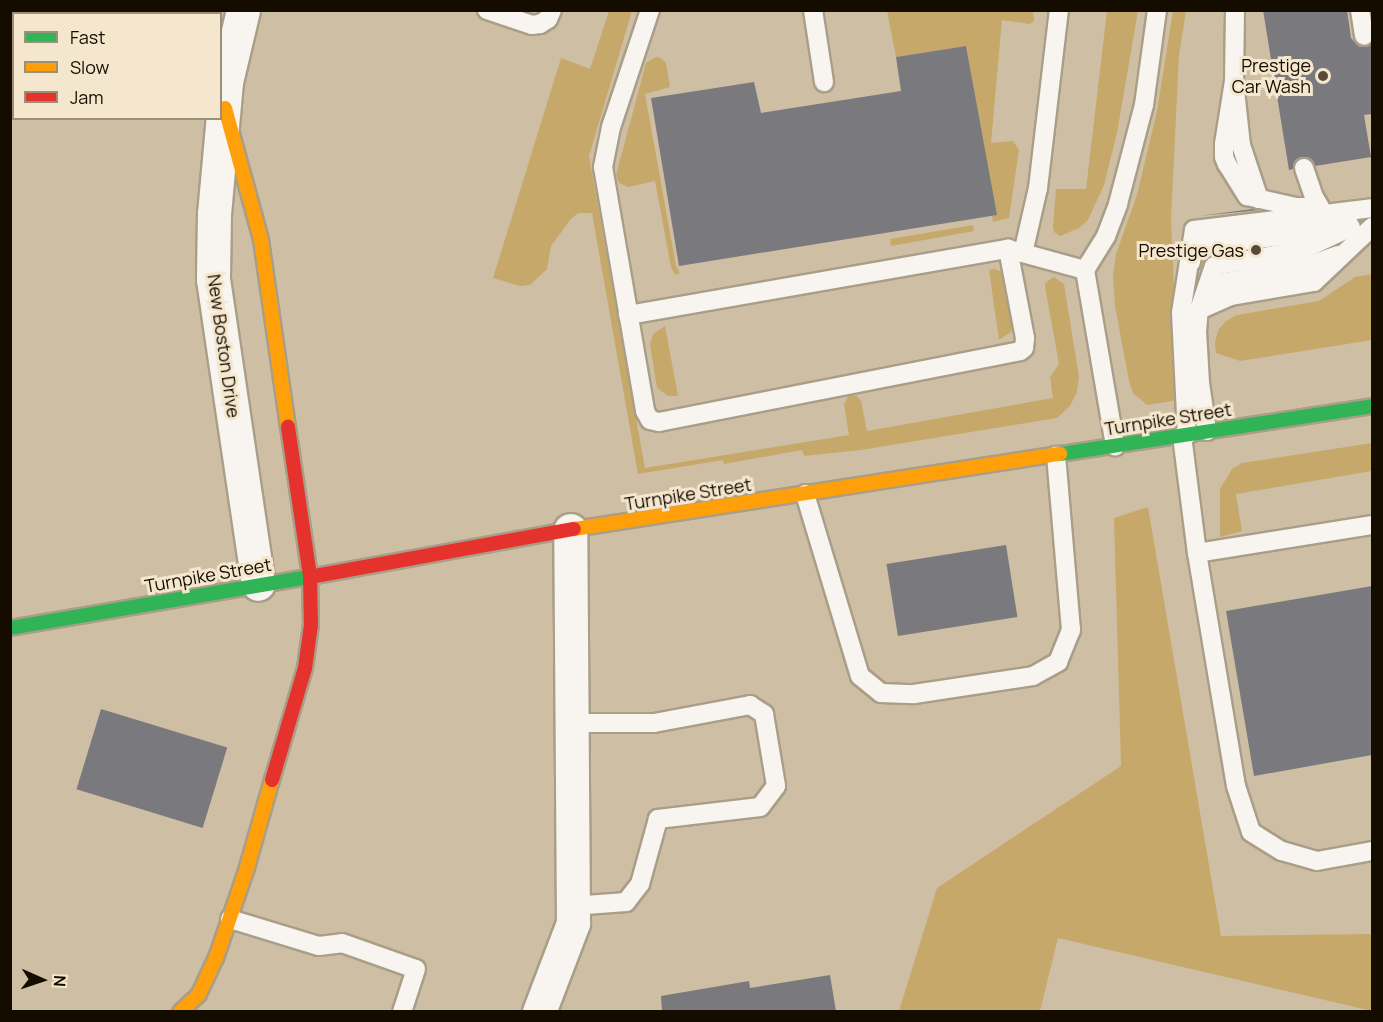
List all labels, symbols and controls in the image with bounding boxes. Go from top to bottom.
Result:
legend [12,12,222,120]
text: Fast [70,25,105,49]
text: Slow [70,55,109,79]
place label: Prestige Car Wash [1232,55,1311,98]
marker: Prestige Car Wash [1316,69,1330,83]
text: Jam [70,85,104,109]
place label: Prestige Gas [1139,239,1244,261]
marker: Prestige Gas [1249,243,1263,257]
street label: New Boston Drive [203,273,245,419]
street label: Turnpike Street [1103,398,1233,440]
street label: Turnpike Street [623,473,753,515]
street label: Turnpike Street [143,553,273,597]
north arrow [12,950,72,1010]
text: N [49,975,71,987]

